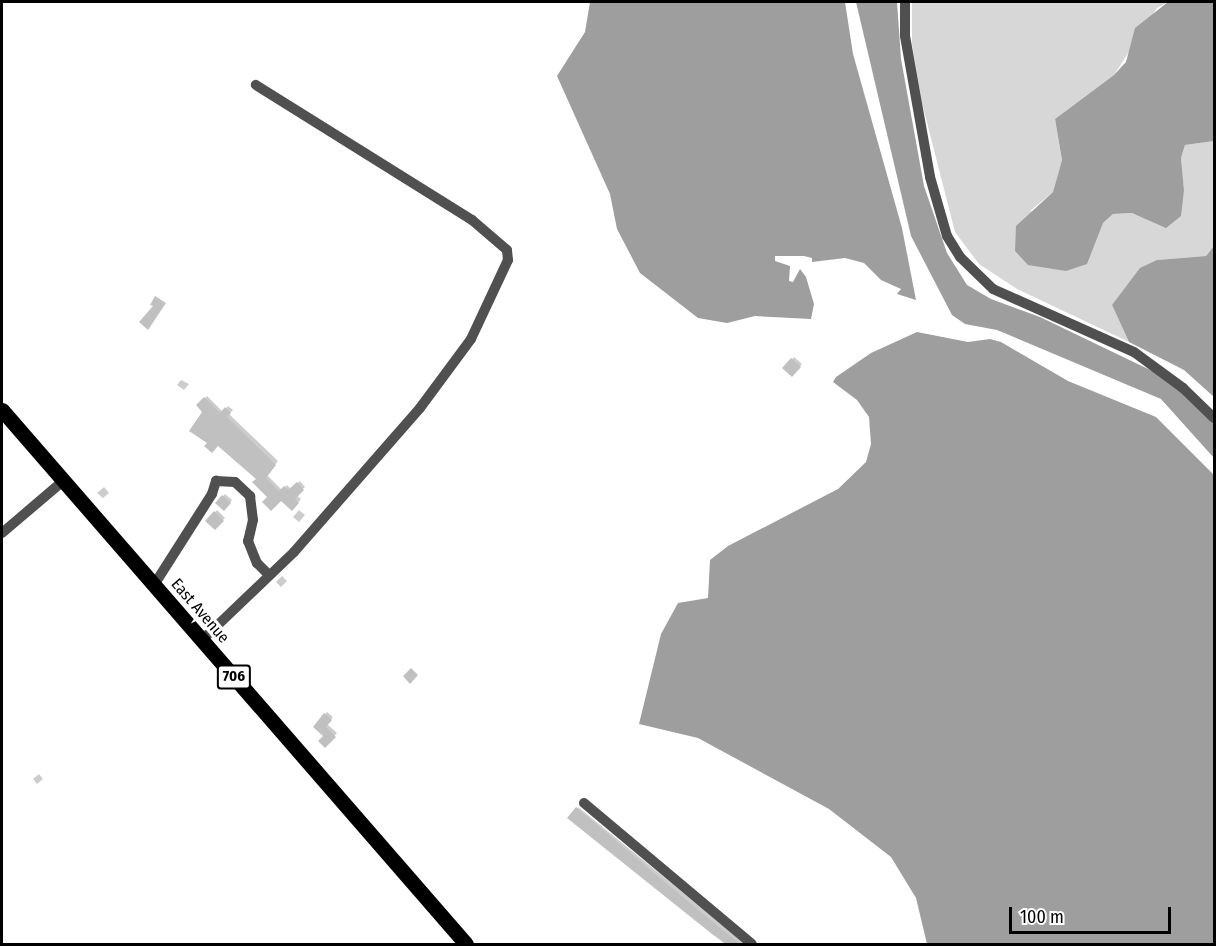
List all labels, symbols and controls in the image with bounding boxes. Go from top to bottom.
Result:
street label: East Avenue [167,575,233,647]
road number: 706 [216,665,252,689]
scale bar [1012,895,1174,933]
text: 100 m [1020,906,1064,928]

